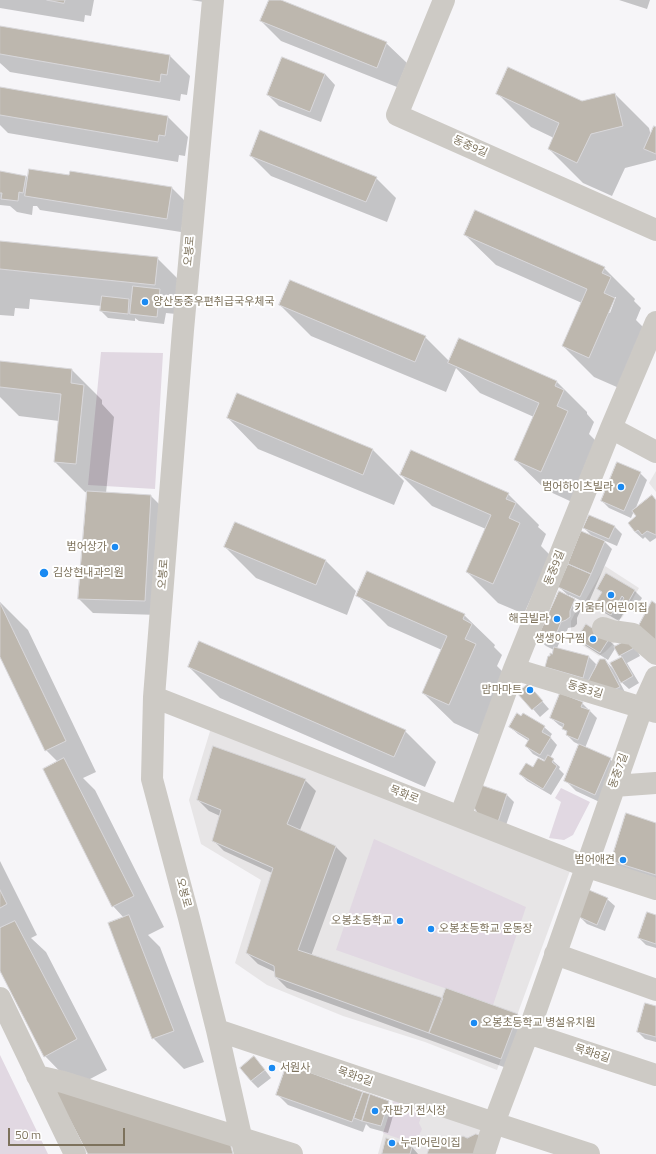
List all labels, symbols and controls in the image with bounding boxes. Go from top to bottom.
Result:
street label: 동중9길 [451,134,489,160]
street label: 오봉로 [182,235,198,267]
place label: 양산동중우편취급국우체국 [153,295,274,309]
marker: 양산동중우편취급국우체국 [140,297,150,307]
place label: 범어하이츠빌라 [542,480,613,494]
marker: 범어하이츠빌라 [616,482,626,492]
place label: 범어상가 [67,540,107,554]
marker: 범어상가 [110,542,120,552]
street label: 동중9길 [542,549,568,587]
street label: 오봉로 [156,558,172,590]
place label: 김상현내과의원 [53,566,124,580]
marker: 김상현내과의원 [38,567,50,579]
marker: 키움터 어린이집 [606,590,616,600]
place label: 키움터 어린이집 [574,601,648,615]
place label: 해금빌라 [509,612,549,626]
marker: 해금빌라 [552,614,562,624]
place label: 생생아구찜 [534,632,585,646]
marker: 생생아구찜 [588,634,598,644]
street label: 동중3길 [566,678,604,702]
place label: 맘마마트 [482,683,522,697]
marker: 맘마마트 [525,685,535,695]
street label: 동중7길 [607,752,631,790]
street label: 목화로 [387,783,421,807]
place label: 범어애견 [575,853,615,867]
marker: 범어애견 [618,855,628,865]
street label: 오봉로 [173,877,193,909]
place label: 오봉초등학교 [331,914,392,928]
marker: 오봉초등학교 [395,916,405,926]
place label: 오봉초등학교 운동장 [439,922,532,936]
marker: 오봉초등학교 운동장 [426,924,436,934]
place label: 오봉초등학교 병설유치원 [482,1016,596,1030]
marker: 오봉초등학교 병설유치원 [469,1018,479,1028]
street label: 목화8길 [573,1042,611,1066]
place label: 서원사 [280,1061,310,1075]
marker: 서원사 [267,1063,277,1073]
street label: 목화9길 [336,1065,374,1089]
place label: 자판기 전시장 [383,1104,446,1118]
marker: 자판기 전시장 [370,1106,380,1116]
scale bar [10,1120,127,1146]
text: 50 m [15,1125,41,1144]
place label: 누리어린이집 [400,1136,461,1150]
marker: 누리어린이집 [387,1138,397,1148]

